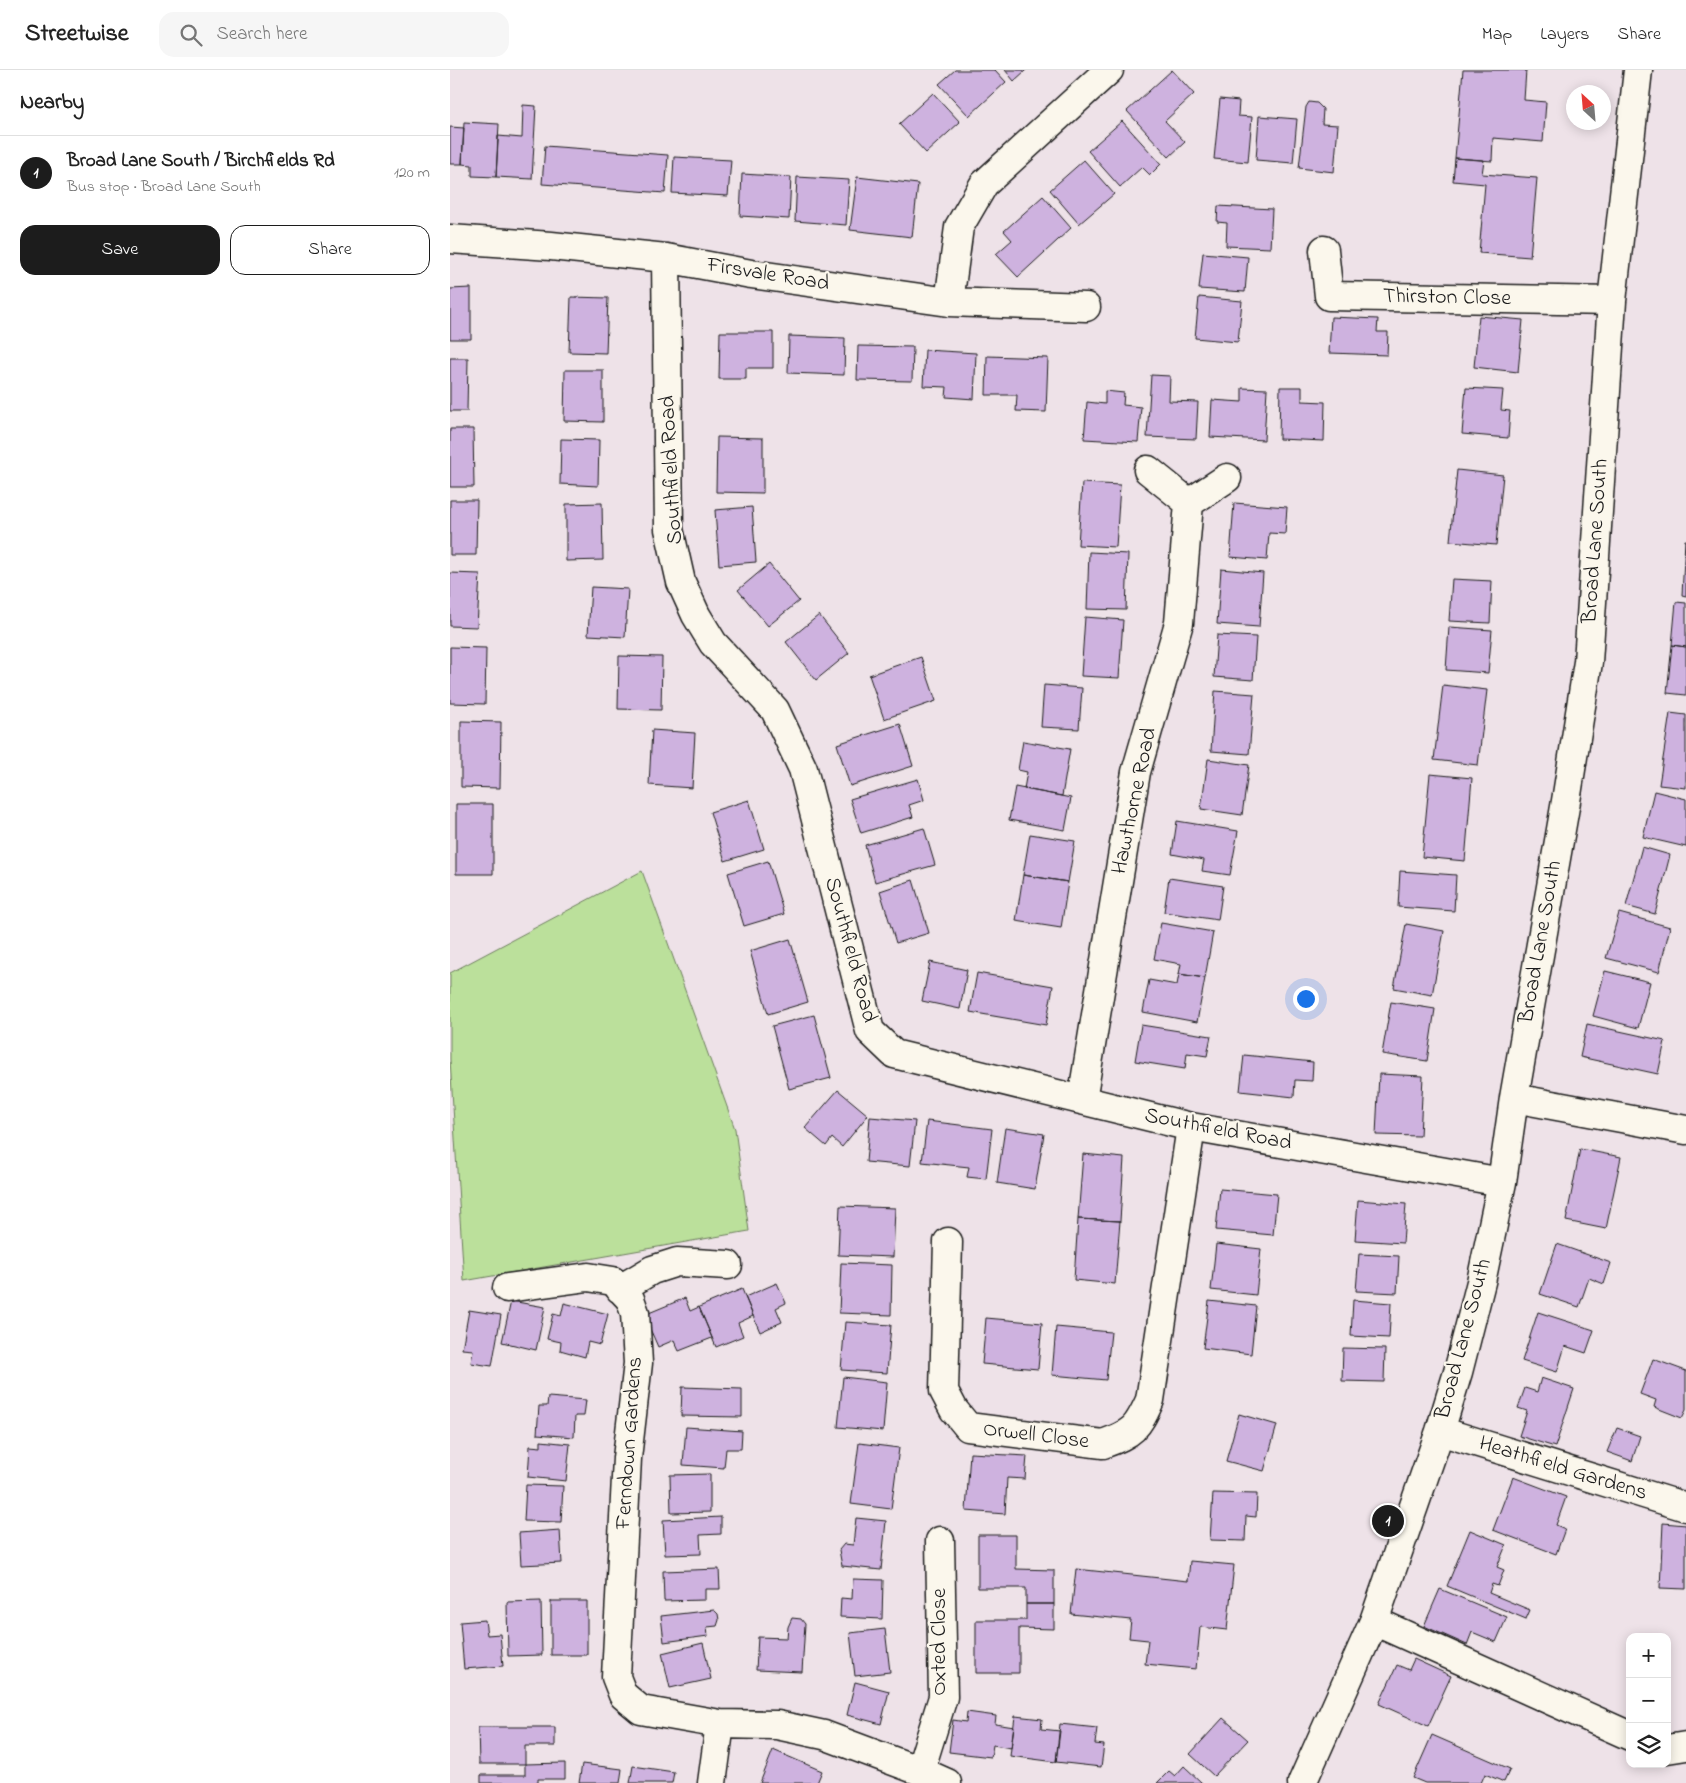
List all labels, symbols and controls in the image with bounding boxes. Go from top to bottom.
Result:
search box [159,12,509,57]
text: Streetwise [25,17,129,52]
icon: search [177,21,205,49]
text: Search here [217,21,308,48]
text: Map [1482,22,1512,48]
text: Layers [1540,22,1590,48]
text: Share [1618,22,1661,48]
north arrow [1566,85,1611,130]
text: Nearby [20,88,84,118]
text: Broad Lane South / Birchfields Rd [67,148,335,175]
text: 1 [33,161,39,185]
text: 120 m [394,161,430,185]
text: Bus stop · Broad Lane South [67,175,261,199]
button: Save [20,225,220,275]
button: Share [230,225,430,275]
street label: Firsvale Road [704,249,832,300]
street label: Thirston Close [1382,281,1512,315]
street label: Southfield Road [652,395,692,545]
street label: Broad Lane South [1574,458,1618,625]
street label: Hawthorne Road [1104,725,1166,877]
street label: Broad Lane South [1511,858,1571,1027]
street label: Southfield Road [815,874,885,1026]
your location [1293,986,1319,1012]
street label: Southfield Road [1142,1100,1294,1160]
street label: Broad Lane South [1427,1255,1501,1424]
street label: Ferndown Gardens [608,1356,652,1531]
street label: Orwell Close [981,1414,1091,1458]
street label: Heathfield Gardens [1475,1428,1651,1510]
pin: 1 [1372,1502,1404,1540]
street label: Oxted Close [924,1588,956,1696]
map controls [1626,1633,1671,1768]
button: + [1626,1633,1671,1678]
button: − [1626,1678,1671,1723]
button: layers [1626,1723,1671,1768]

